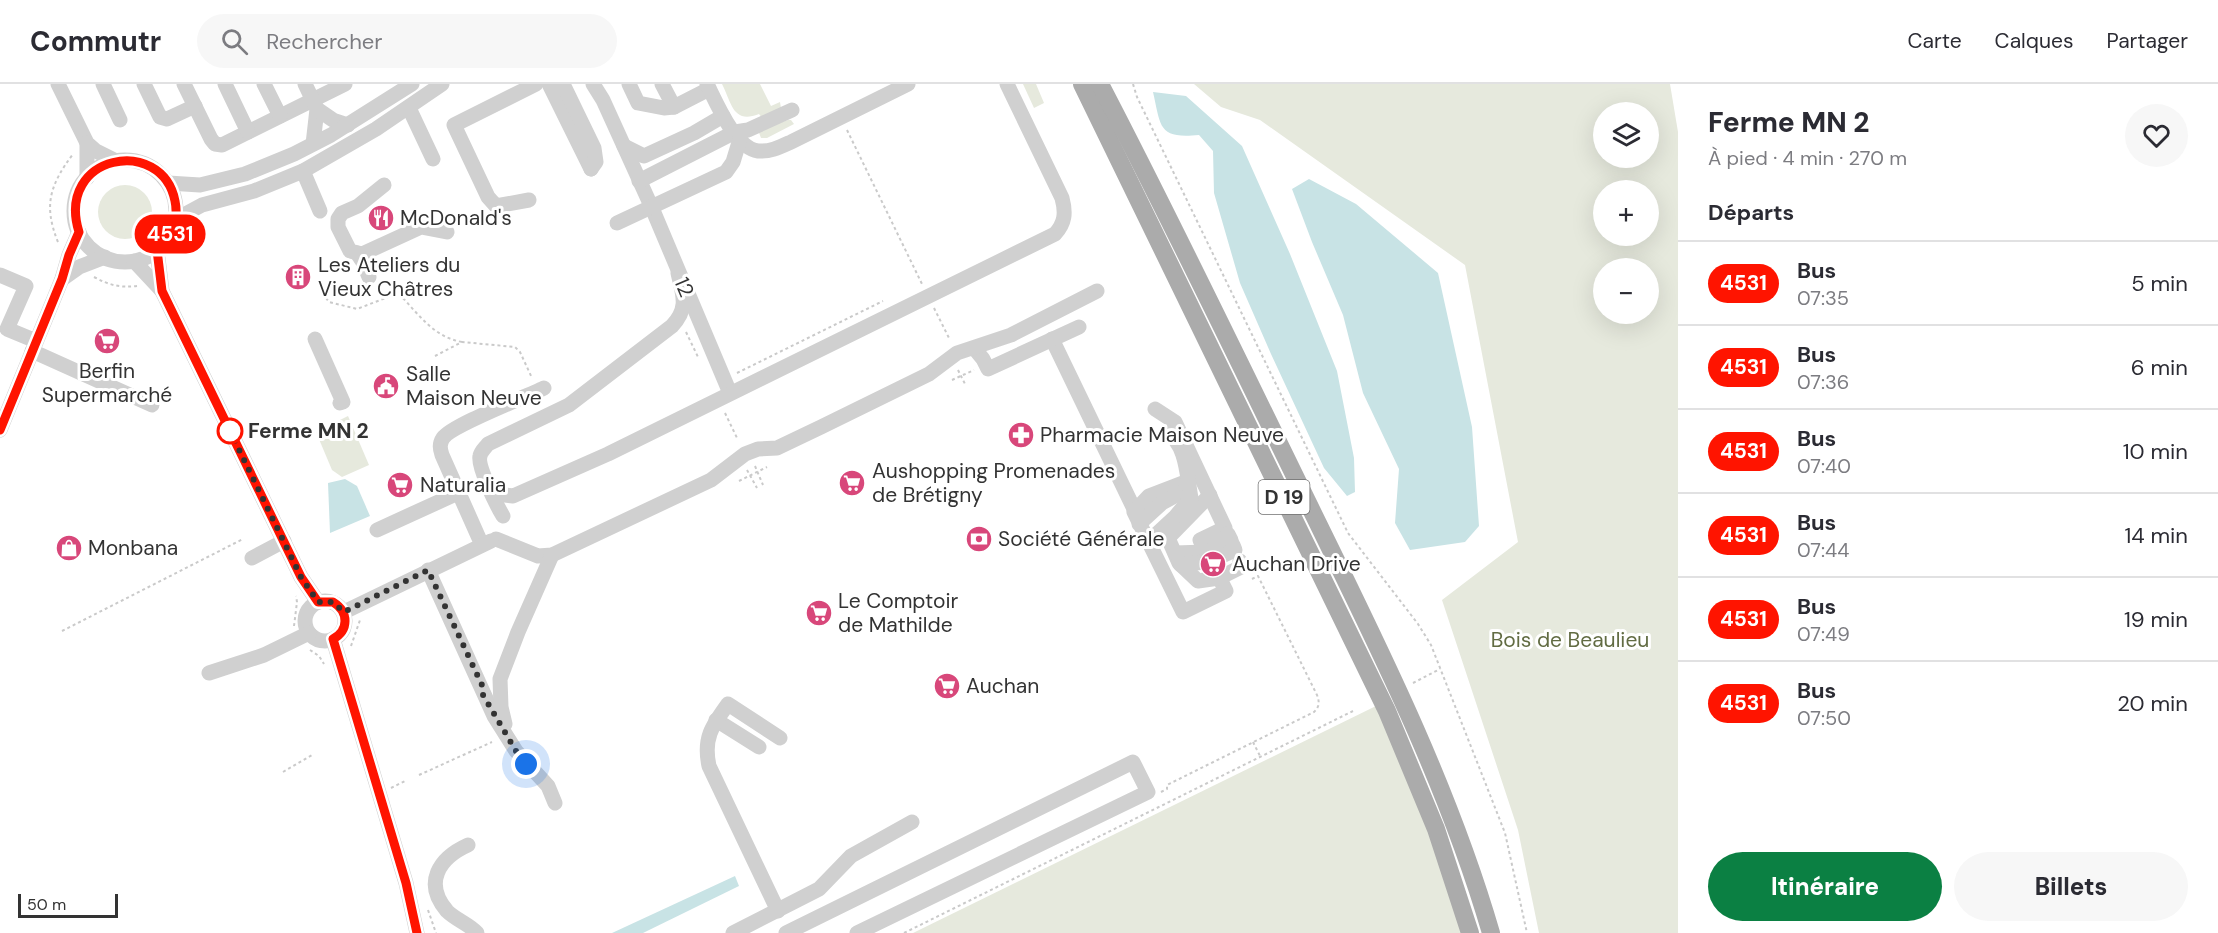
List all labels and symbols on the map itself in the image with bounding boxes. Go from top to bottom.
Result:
restaurant icon: McDonald's [366,203,396,233]
place label: McDonald's [400,204,512,232]
line badge: 4531 [128,214,212,254]
place label: Les Ateliers du Vieux Châtres [318,251,460,303]
building icon: Les Ateliers du Vieux Châtres [283,262,313,292]
street label: 12 [667,273,701,301]
supermarket icon: Berfin Supermarché [92,326,122,356]
place label: Berfin Supermarché [42,357,172,409]
place label: Salle Maison Neuve [406,360,542,412]
public building icon: Salle Maison Neuve [371,371,401,401]
place label: Ferme MN 2 [248,417,369,445]
marker: Ferme MN 2 [217,418,243,444]
pharmacy icon: Pharmacie Maison Neuve [1006,420,1036,450]
place label: Pharmacie Maison Neuve [1040,421,1284,449]
place label: Aushopping Promenades de Brétigny [872,457,1115,509]
supermarket icon: Aushopping Promenades de Brétigny [837,468,867,498]
supermarket icon: Naturalia [385,470,415,500]
place label: Naturalia [420,471,506,499]
road number: D 19 [1258,480,1310,514]
bank icon: Société Générale [964,524,994,554]
place label: Société Générale [998,525,1164,553]
shop icon: Monbana [54,533,84,563]
place label: Monbana [88,534,178,562]
supermarket icon: Auchan Drive [1198,549,1228,579]
place label: Auchan Drive [1232,550,1361,578]
place label: Le Comptoir de Mathilde [838,587,959,639]
supermarket icon: Le Comptoir de Mathilde [804,598,834,628]
park label: Bois de Beaulieu [1491,626,1649,654]
supermarket icon: Auchan [932,671,962,701]
place label: Auchan [966,672,1039,700]
your location [511,749,541,779]
scale bar [18,891,118,918]

